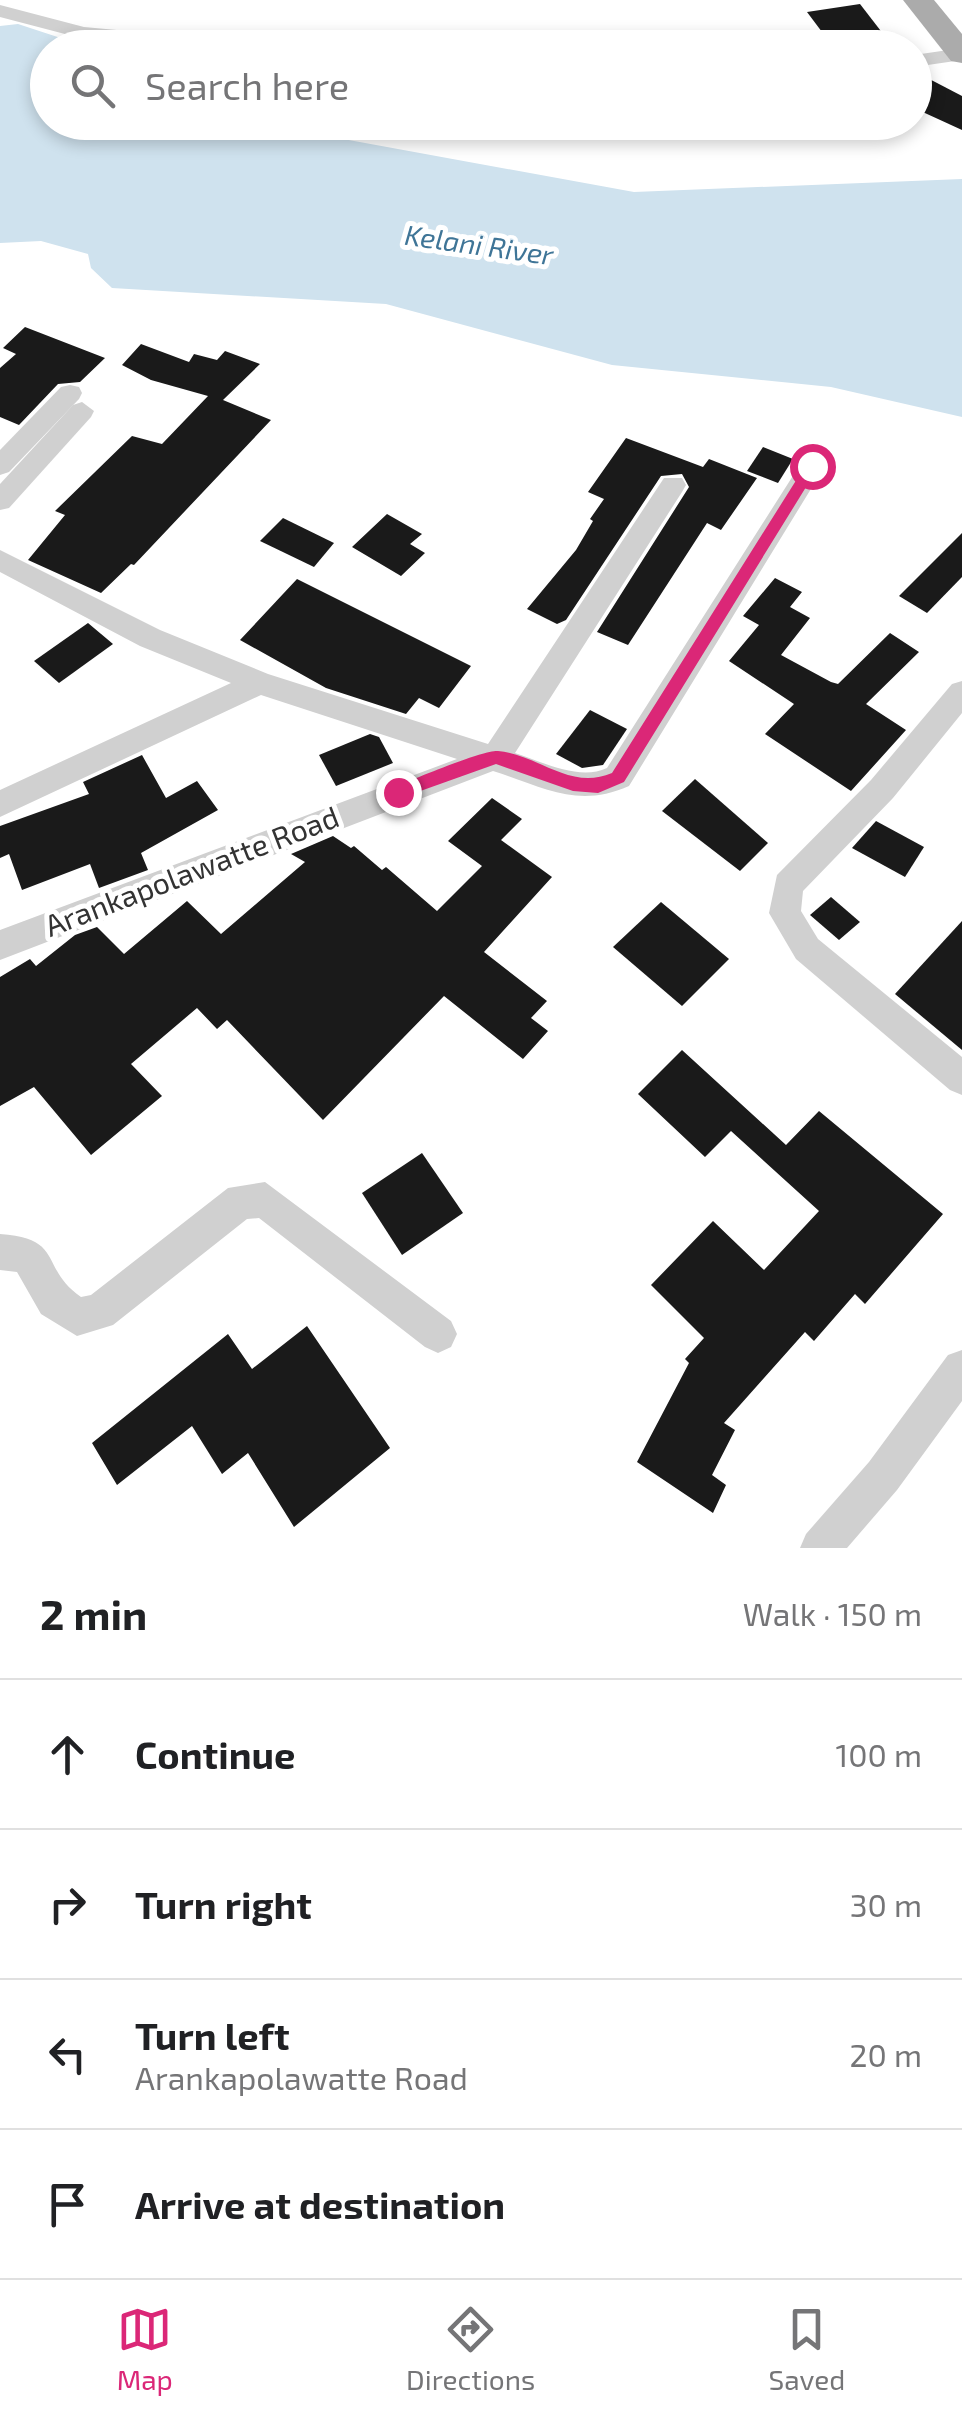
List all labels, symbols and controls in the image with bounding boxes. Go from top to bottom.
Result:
search box [30,30,932,140]
icon: search [65,58,120,113]
text: Search here [145,62,349,108]
water label: Kelani River [403,217,557,271]
route start [790,444,836,490]
route end [376,770,422,816]
street label: Arankapolawatte Road [39,797,343,943]
text: 2 min [40,1588,147,1638]
text: Walk · 150 m [743,1594,922,1632]
icon: ahead [40,1727,95,1782]
text: Continue [135,1731,295,1777]
text: 100 m [836,1735,922,1773]
icon: right [40,1877,95,1932]
text: Turn right [135,1881,312,1927]
text: 30 m [850,1885,922,1923]
text: Turn left [135,2012,290,2058]
icon: left [40,2027,95,2082]
text: 20 m [850,2035,922,2073]
text: Arankapolawatte Road [135,2058,468,2096]
icon: arrive [40,2177,95,2232]
text: Arrive at destination [135,2181,505,2227]
tab: Map [117,2302,173,2396]
tab: Directions [406,2302,535,2396]
tab: Saved [769,2302,845,2396]

